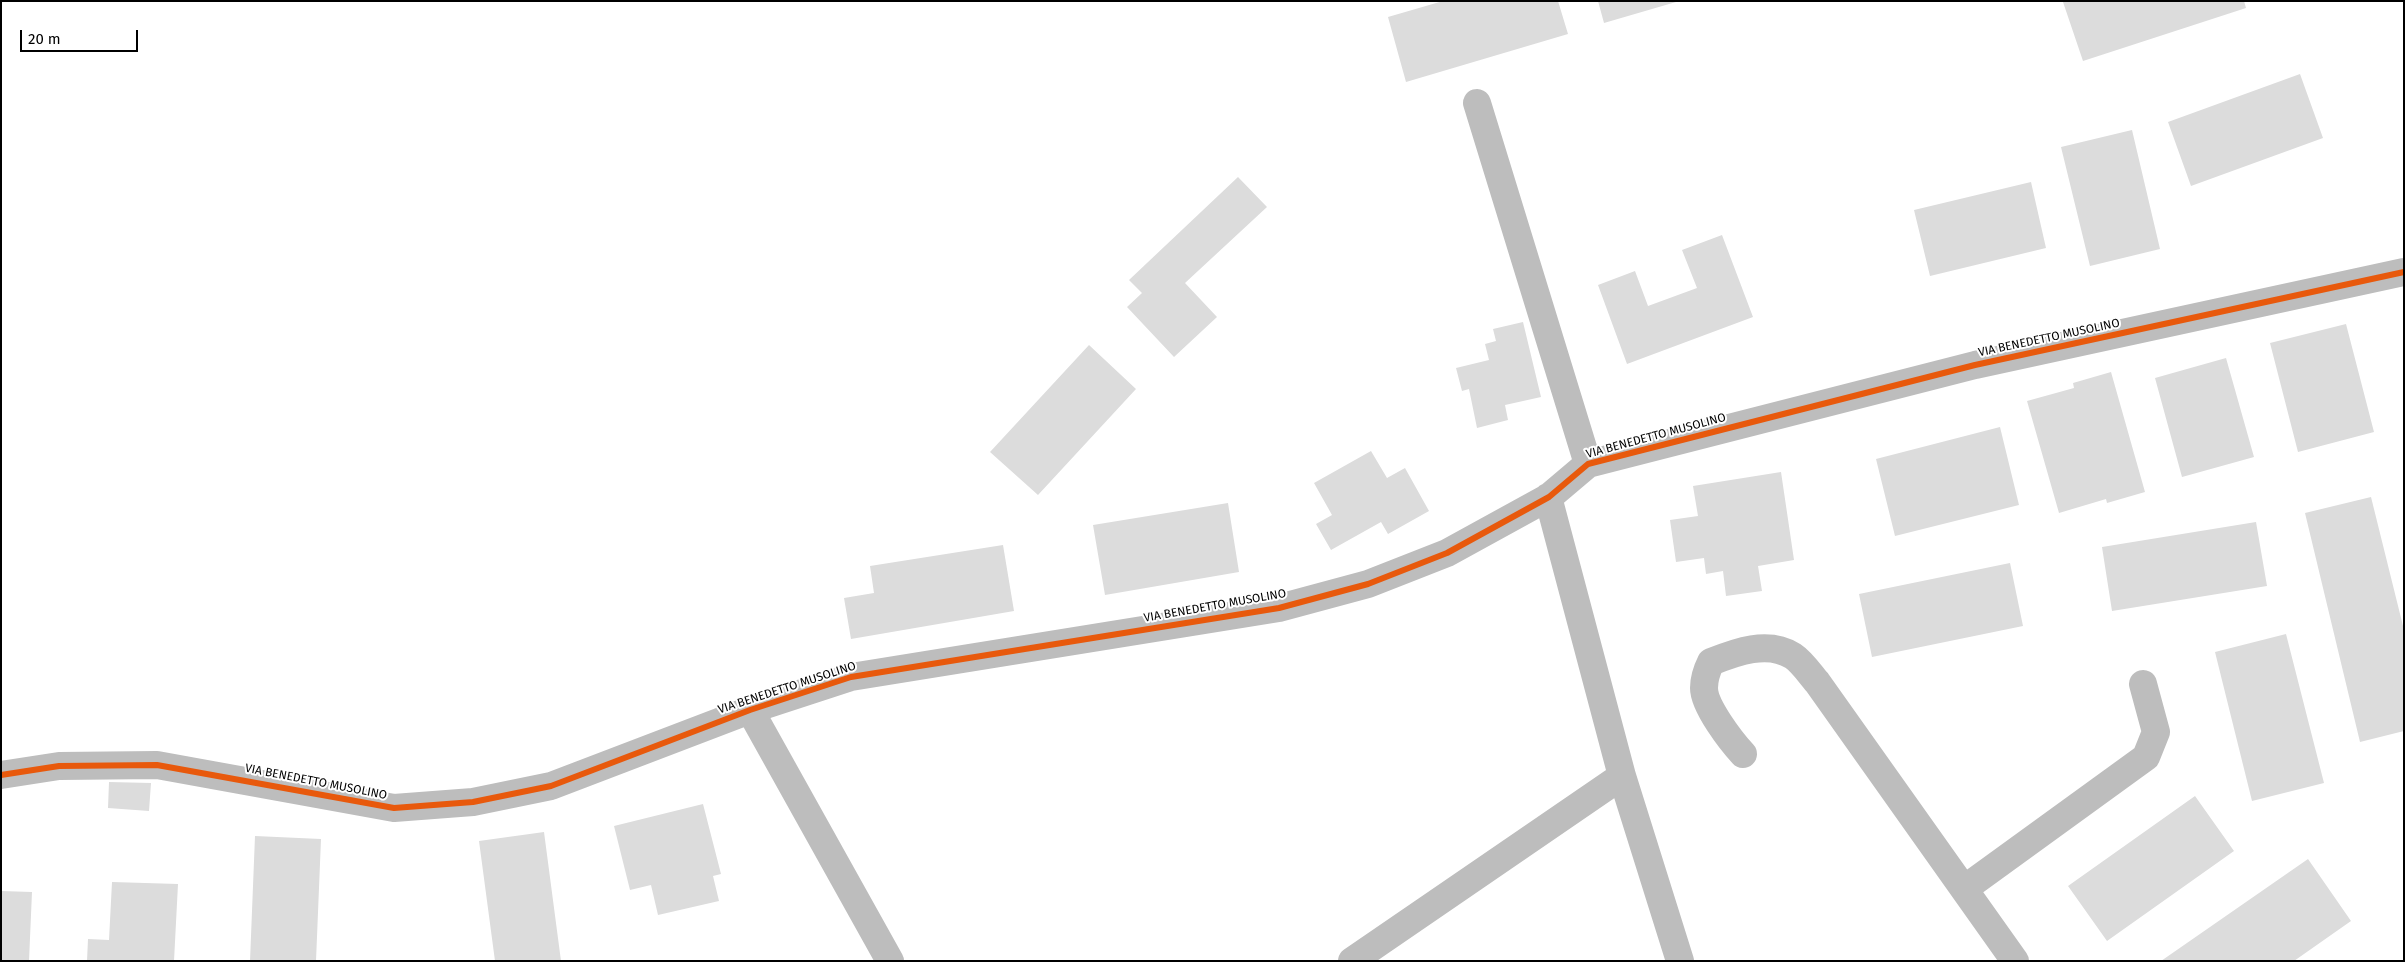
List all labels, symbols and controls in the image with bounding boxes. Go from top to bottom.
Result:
scale bar [22,20,140,52]
text: 20 m [28,30,61,48]
street label: VIA BENEDETTO MUSOLINO [1977,316,2121,360]
street label: VIA BENEDETTO MUSOLINO [1584,410,1728,462]
street label: VIA BENEDETTO MUSOLINO [1143,586,1287,626]
street label: VIA BENEDETTO MUSOLINO [716,659,858,717]
street label: VIA BENEDETTO MUSOLINO [244,761,388,803]

